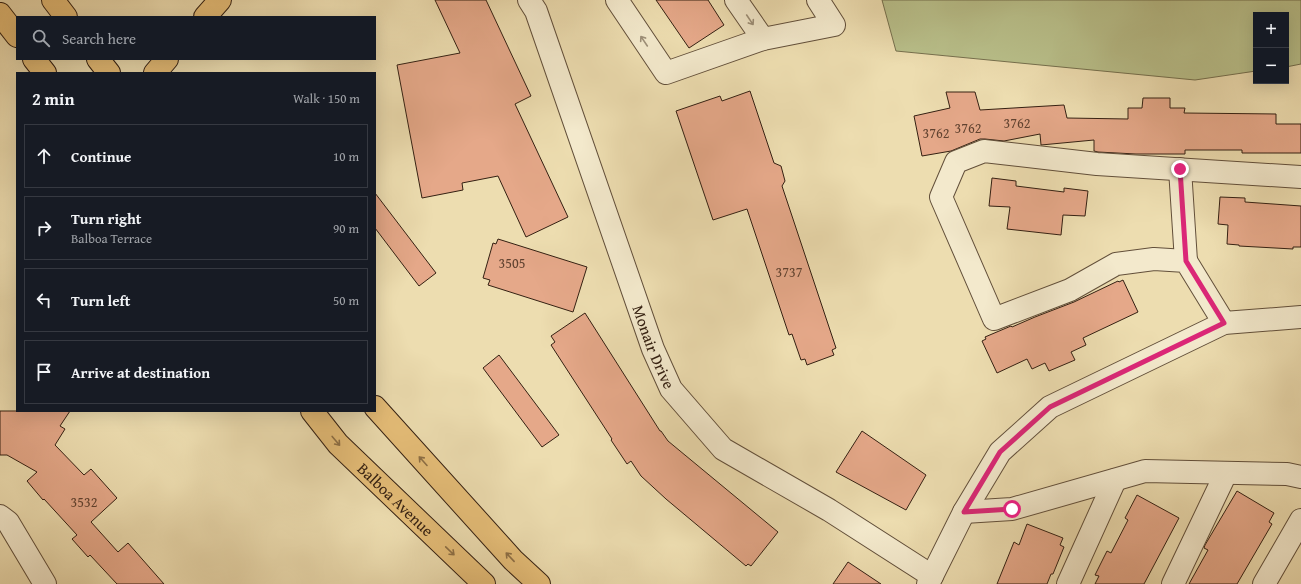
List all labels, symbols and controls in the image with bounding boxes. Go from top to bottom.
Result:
map controls [1253,12,1289,84]
button: + [1253,12,1289,48]
one-way arrow [746,14,754,26]
search box [16,16,376,60]
icon: search [30,27,52,49]
text: Search here [62,28,136,49]
one-way arrow [640,36,648,47]
button: − [1253,48,1289,84]
text: 2 min [32,86,74,111]
text: Walk · 150 m [293,89,360,108]
house number: 3762 [1004,113,1030,133]
house number: 3762 [955,118,981,138]
house number: 3762 [923,123,949,143]
icon: ahead [33,145,55,167]
text: Continue [71,146,132,167]
text: 10 m [333,147,359,166]
route end [1171,160,1189,178]
text: Turn right [71,208,142,229]
icon: right [33,217,55,239]
text: 90 m [333,219,359,238]
text: Balboa Terrace [71,229,152,248]
house number: 3505 [499,253,525,273]
house number: 3737 [776,262,803,282]
icon: left [33,289,55,311]
text: Turn left [71,290,130,311]
text: 50 m [333,291,359,310]
street label: Monair Drive [627,302,681,393]
icon: arrive [33,361,55,383]
text: Arrive at destination [71,362,210,383]
one-way arrow [332,436,341,447]
one-way arrow [419,455,428,466]
street label: Balboa Avenue [352,457,439,542]
house number: 3532 [71,492,97,512]
route start [1003,500,1021,518]
one-way arrow [445,546,455,556]
one-way arrow [506,552,515,562]

